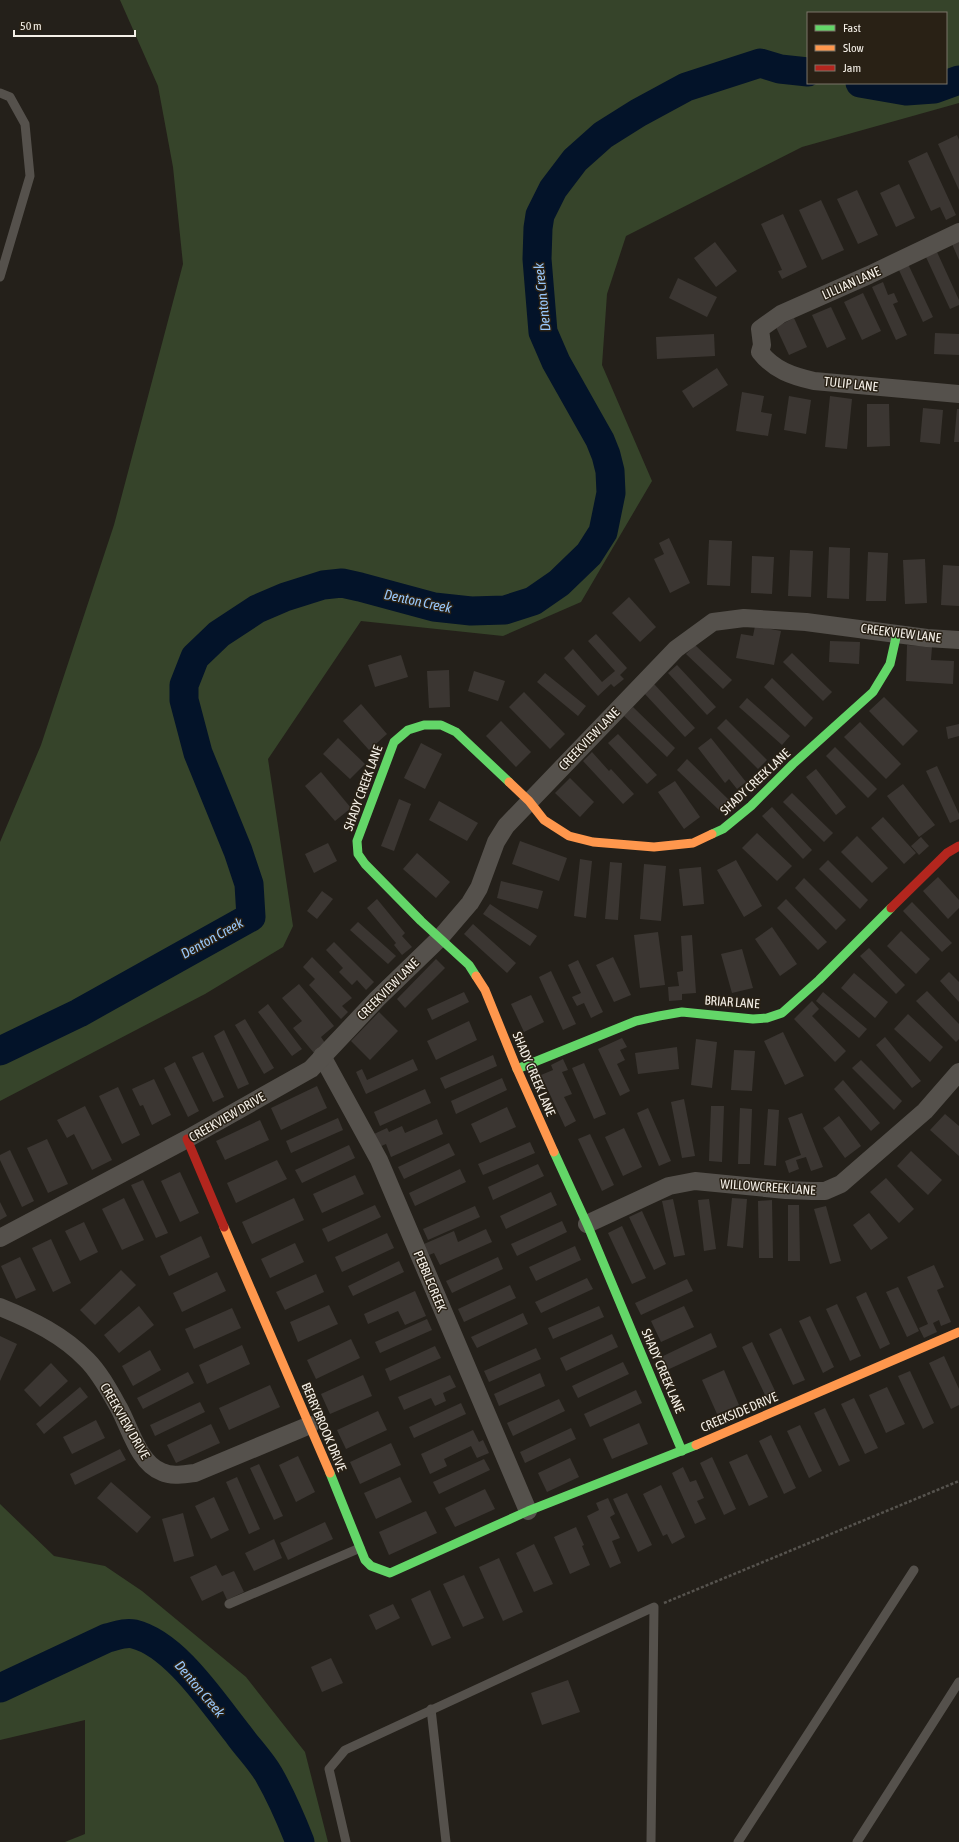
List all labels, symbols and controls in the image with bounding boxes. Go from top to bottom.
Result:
scale bar [14,12,135,38]
legend [807,12,947,84]
text: 50 m [20,19,42,33]
text: Fast [843,21,861,35]
text: Slow [843,41,864,55]
text: Jam [843,61,861,75]
water label: Denton Creek [530,261,554,332]
street label: LILLIAN LANE [820,263,883,302]
street label: TULIP LANE [823,374,879,394]
water label: Denton Creek [383,586,454,616]
street label: CREEKVIEW LANE [860,621,942,645]
street label: CREEKVIEW LANE [556,704,623,773]
street label: SHADY CREEK LANE [341,743,386,833]
street label: SHADY CREEK LANE [717,746,793,818]
water label: Denton Creek [178,914,247,962]
street label: CREEKVIEW LANE [354,955,422,1023]
street label: BRIAR LANE [704,993,761,1011]
street label: SHADY CREEK LANE [510,1030,559,1119]
street label: CREEKVIEW DRIVE [186,1089,268,1145]
street label: WILLOWCREEK LANE [720,1176,817,1198]
street label: PEBBLECREEK [410,1248,450,1314]
street label: SHADY CREEK LANE [639,1327,688,1416]
street label: CREEKVIEW DRIVE [97,1380,153,1462]
street label: BERRYBROOK DRIVE [298,1380,350,1474]
street label: CREEKSIDE DRIVE [698,1389,780,1435]
water label: Denton Creek [172,1658,229,1721]

